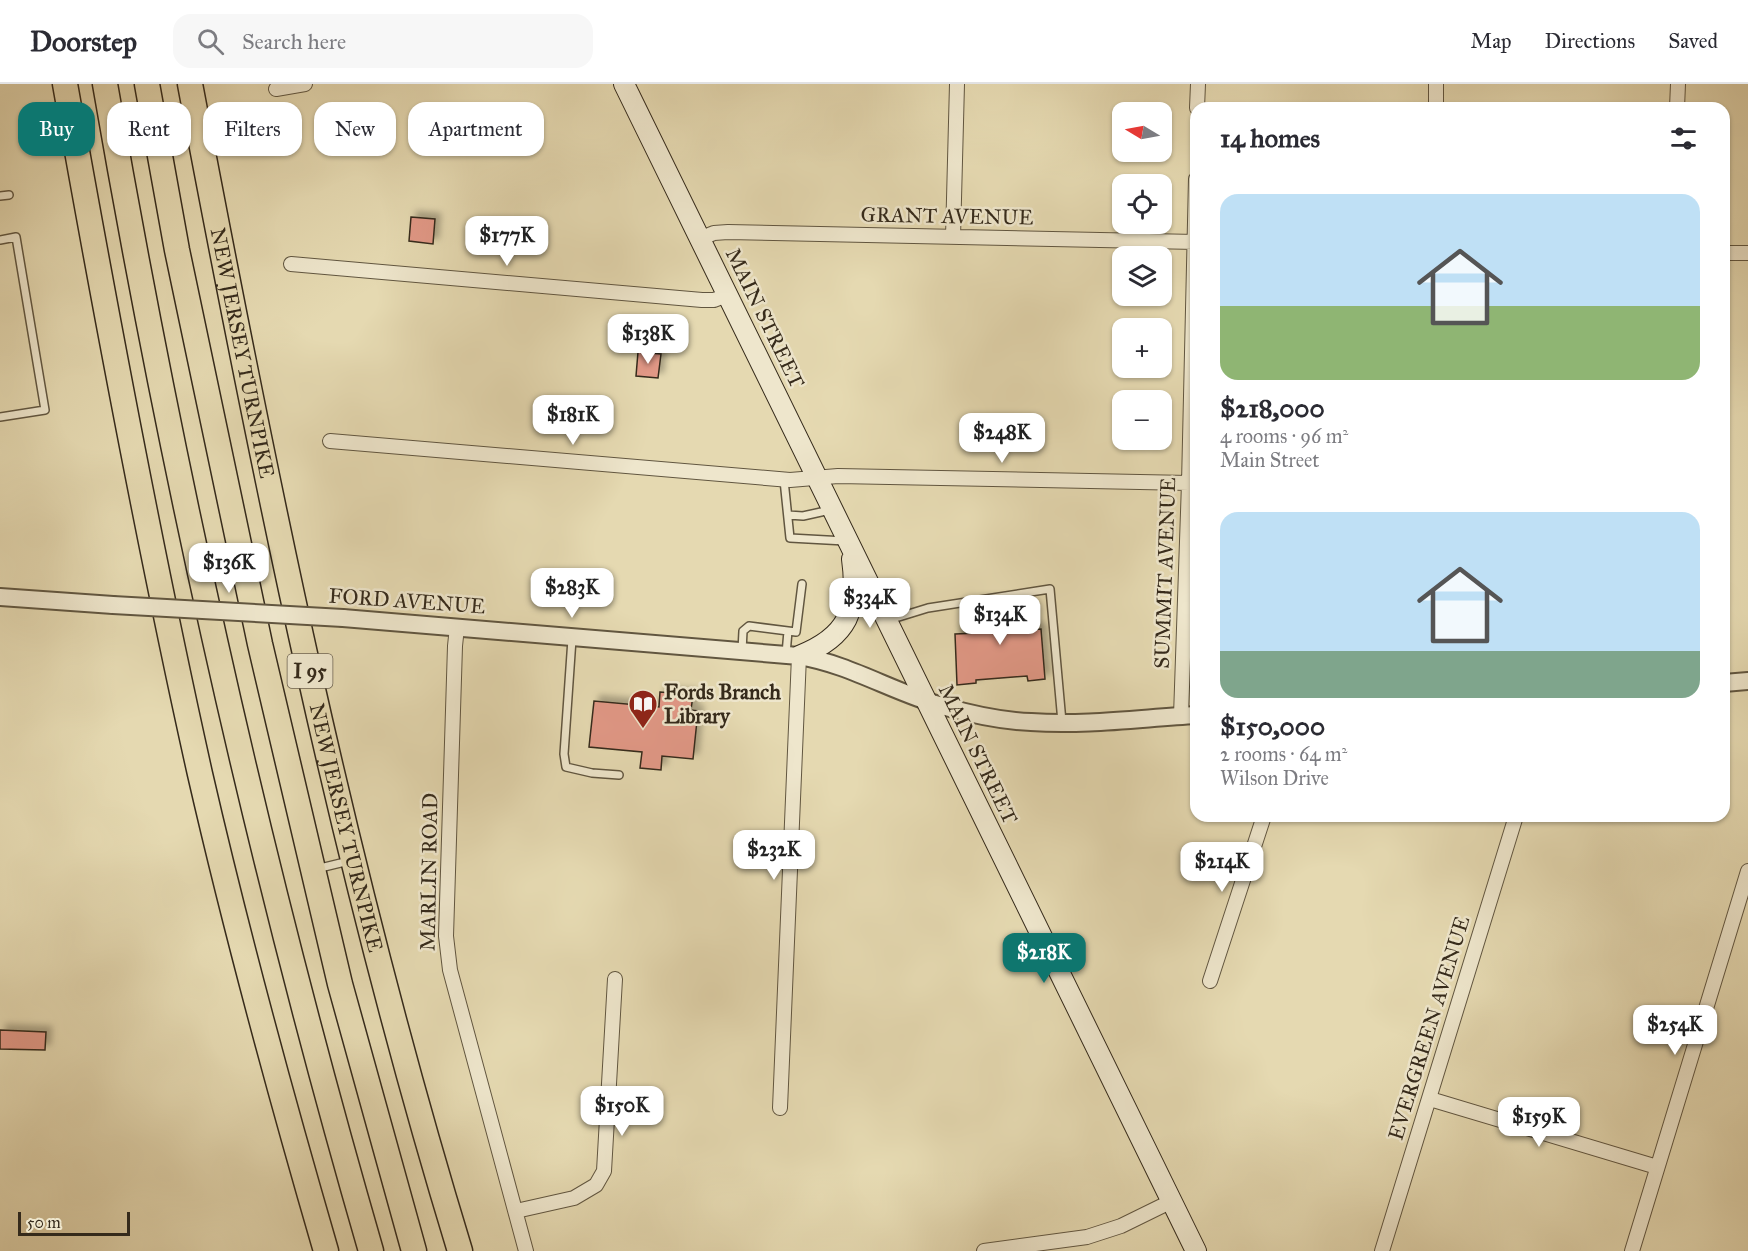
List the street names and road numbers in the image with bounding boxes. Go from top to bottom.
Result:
street label: GRANT AVENUE [860,201,1034,231]
street label: NEW JERSEY TURNPIKE [205,225,280,481]
street label: MAIN STREET [720,244,810,392]
street label: SUMMIT AVENUE [1149,477,1181,669]
street label: FORD AVENUE [328,583,486,619]
road number: I 95 [288,654,332,688]
street label: MAIN STREET [933,680,1023,828]
street label: NEW JERSEY TURNPIKE [304,701,389,955]
street label: MARLIN ROAD [415,793,443,951]
street label: EVERGREEN AVENUE [1383,913,1475,1143]

